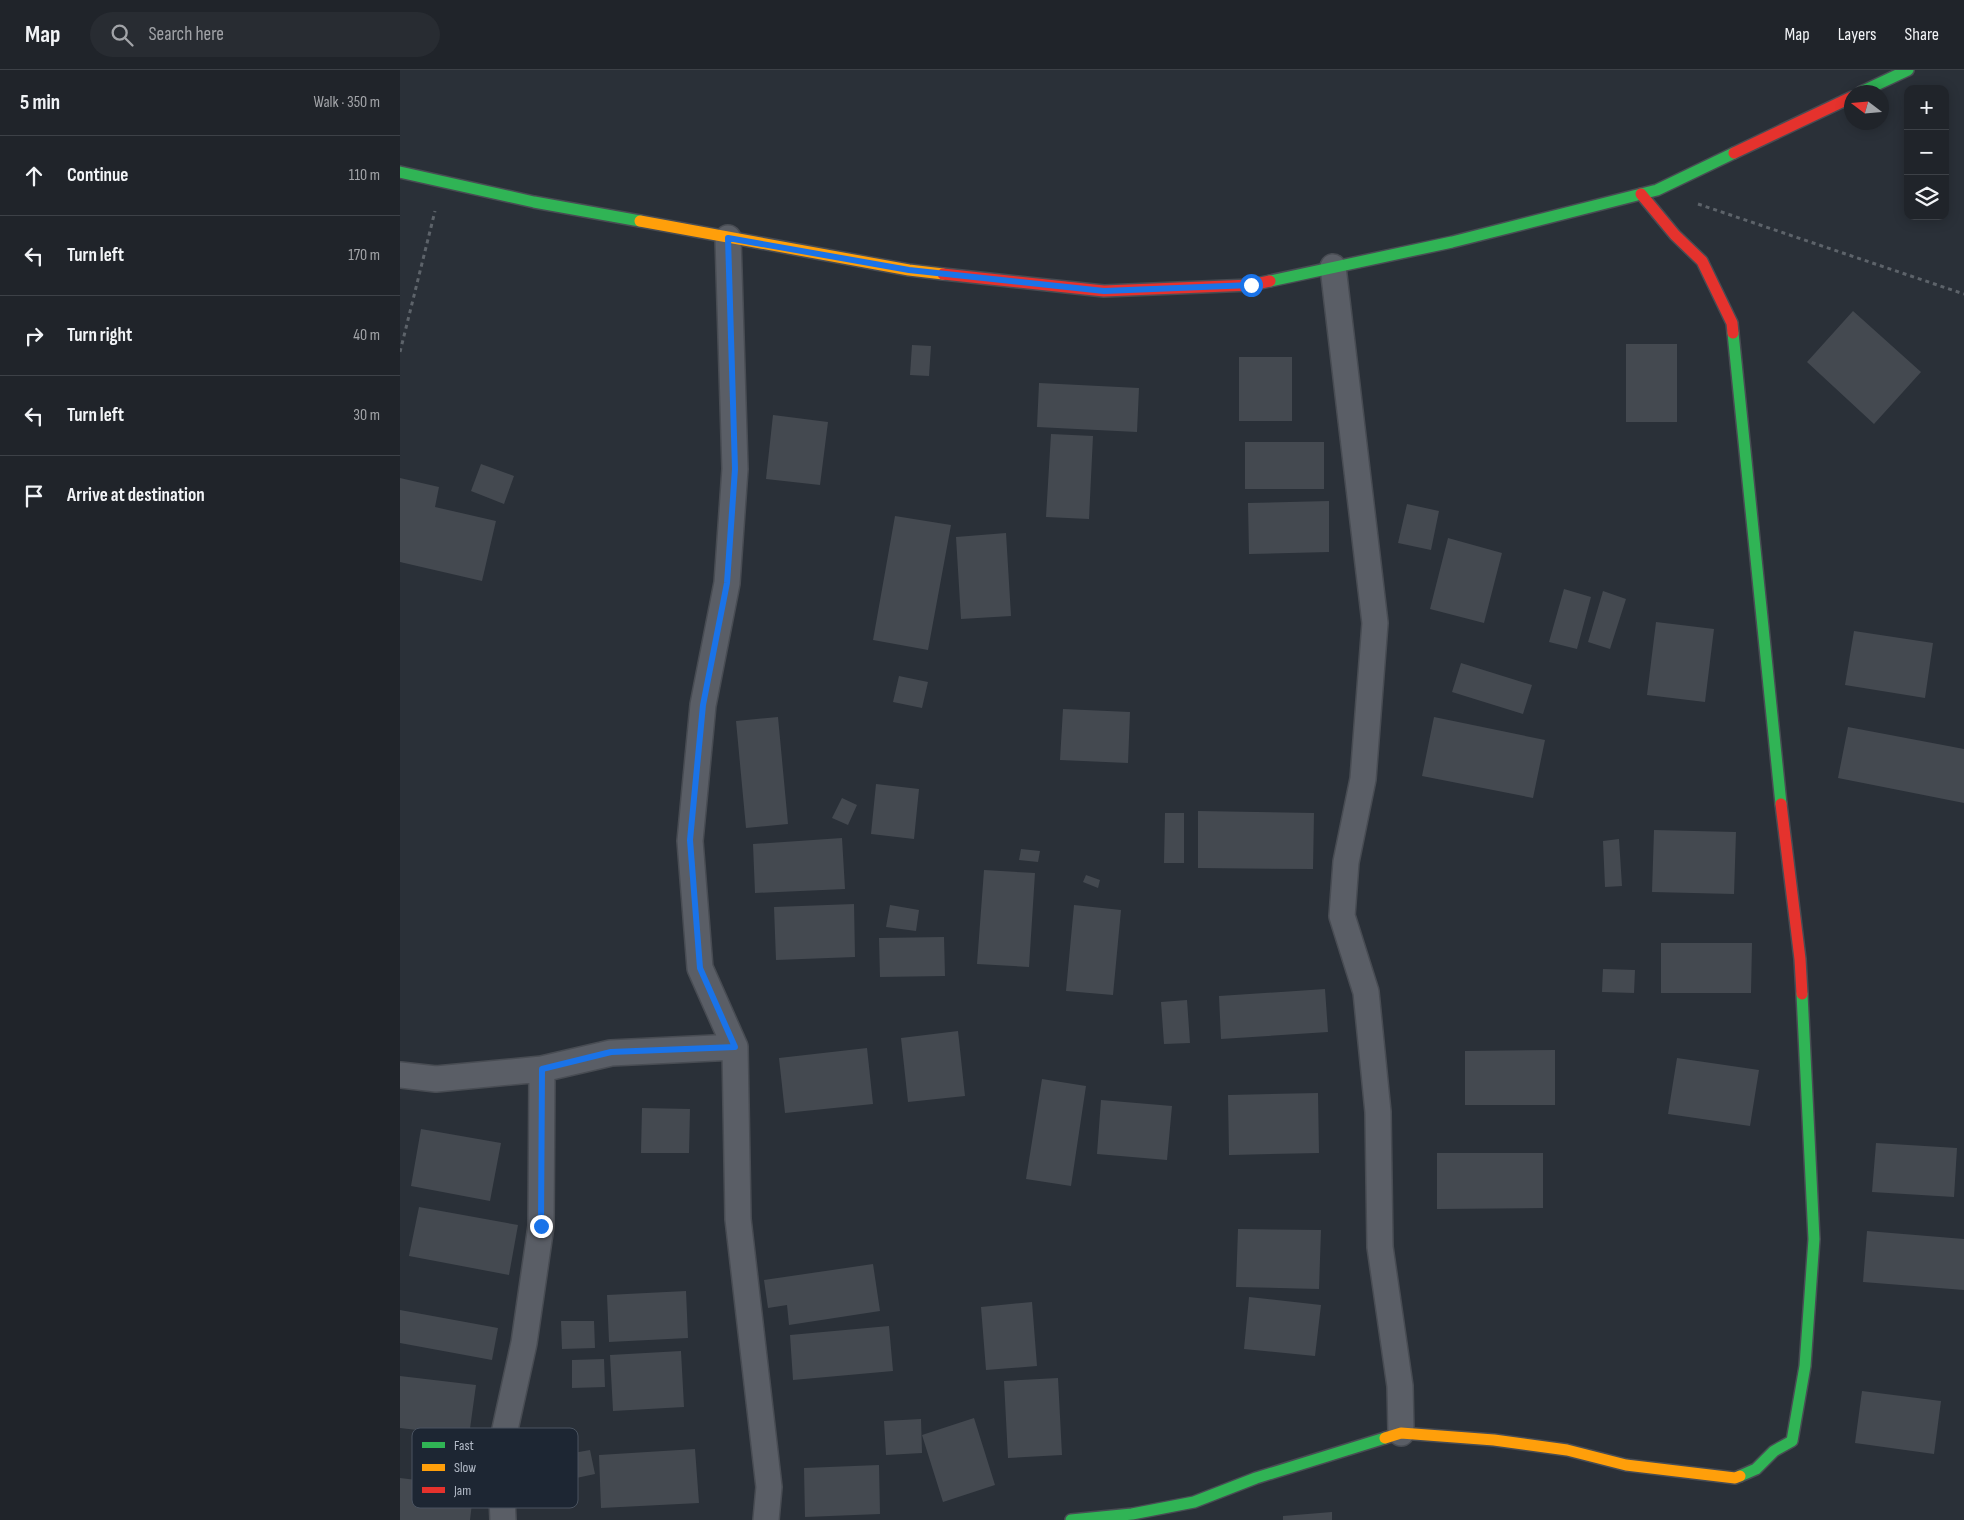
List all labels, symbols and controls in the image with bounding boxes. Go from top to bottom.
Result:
search box [90,12,440,57]
text: Map [25,20,60,49]
icon: search [108,21,136,49]
text: Search here [148,23,224,46]
text: Map [1785,24,1810,45]
text: Layers [1838,24,1877,45]
text: Share [1905,24,1939,45]
north arrow [1844,85,1889,130]
map controls [1904,85,1949,220]
button: + [1904,85,1949,130]
text: 5 min [20,90,60,115]
text: Walk · 350 m [313,93,380,112]
button: − [1904,130,1949,175]
icon: ahead [20,162,48,190]
text: Continue [67,164,128,187]
text: 110 m [349,166,380,185]
button: layers [1904,175,1949,220]
icon: left [20,242,48,270]
text: Turn left [67,244,124,267]
text: 170 m [348,246,380,265]
route start [1240,274,1263,297]
icon: right [20,322,48,350]
text: Turn right [67,324,132,347]
text: 40 m [353,326,380,345]
icon: left [20,402,48,430]
text: Turn left [67,404,124,427]
text: 30 m [353,406,380,425]
icon: arrive [20,482,48,510]
text: Arrive at destination [67,484,205,507]
route end [530,1215,553,1238]
legend [412,1428,578,1508]
text: Fast [454,1437,474,1454]
text: Slow [454,1459,476,1476]
text: Jam [453,1482,471,1499]

